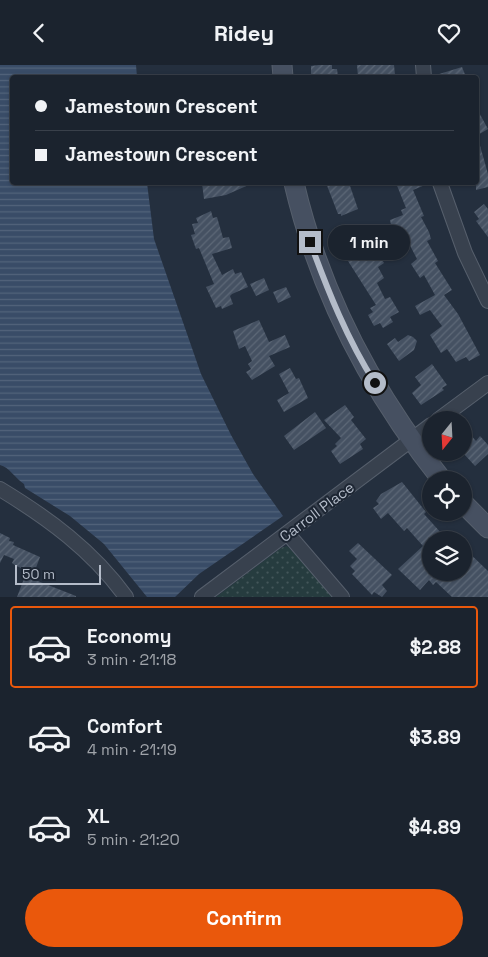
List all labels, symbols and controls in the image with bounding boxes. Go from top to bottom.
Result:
icon: back [25,19,53,47]
text: Ridey [214,19,274,47]
icon: heart [435,19,463,47]
text: Jamestown Crescent [65,94,258,119]
text: Jamestown Crescent [65,142,258,167]
callout: 1 min [328,225,410,259]
route end [299,231,321,253]
text: 1 min [349,232,389,253]
route start [364,372,386,394]
north arrow [422,411,472,461]
map controls [422,411,472,581]
button: locate [422,471,472,521]
street label: Carroll Place [276,477,358,546]
button: layers [422,531,472,581]
scale bar [15,562,101,585]
text: 50 m [22,565,55,583]
text: Economy [87,624,171,649]
icon: car [27,625,72,670]
text: $2.88 [410,635,461,660]
text: 3 min · 21:18 [87,649,177,670]
text: Comfort [87,714,163,739]
icon: car [27,715,72,760]
text: $3.89 [409,725,461,750]
text: 4 min · 21:19 [87,739,177,760]
text: XL [87,804,110,829]
icon: car [27,805,72,850]
text: $4.89 [409,815,461,840]
text: 5 min · 21:20 [87,829,180,850]
button: Confirm [25,889,463,947]

